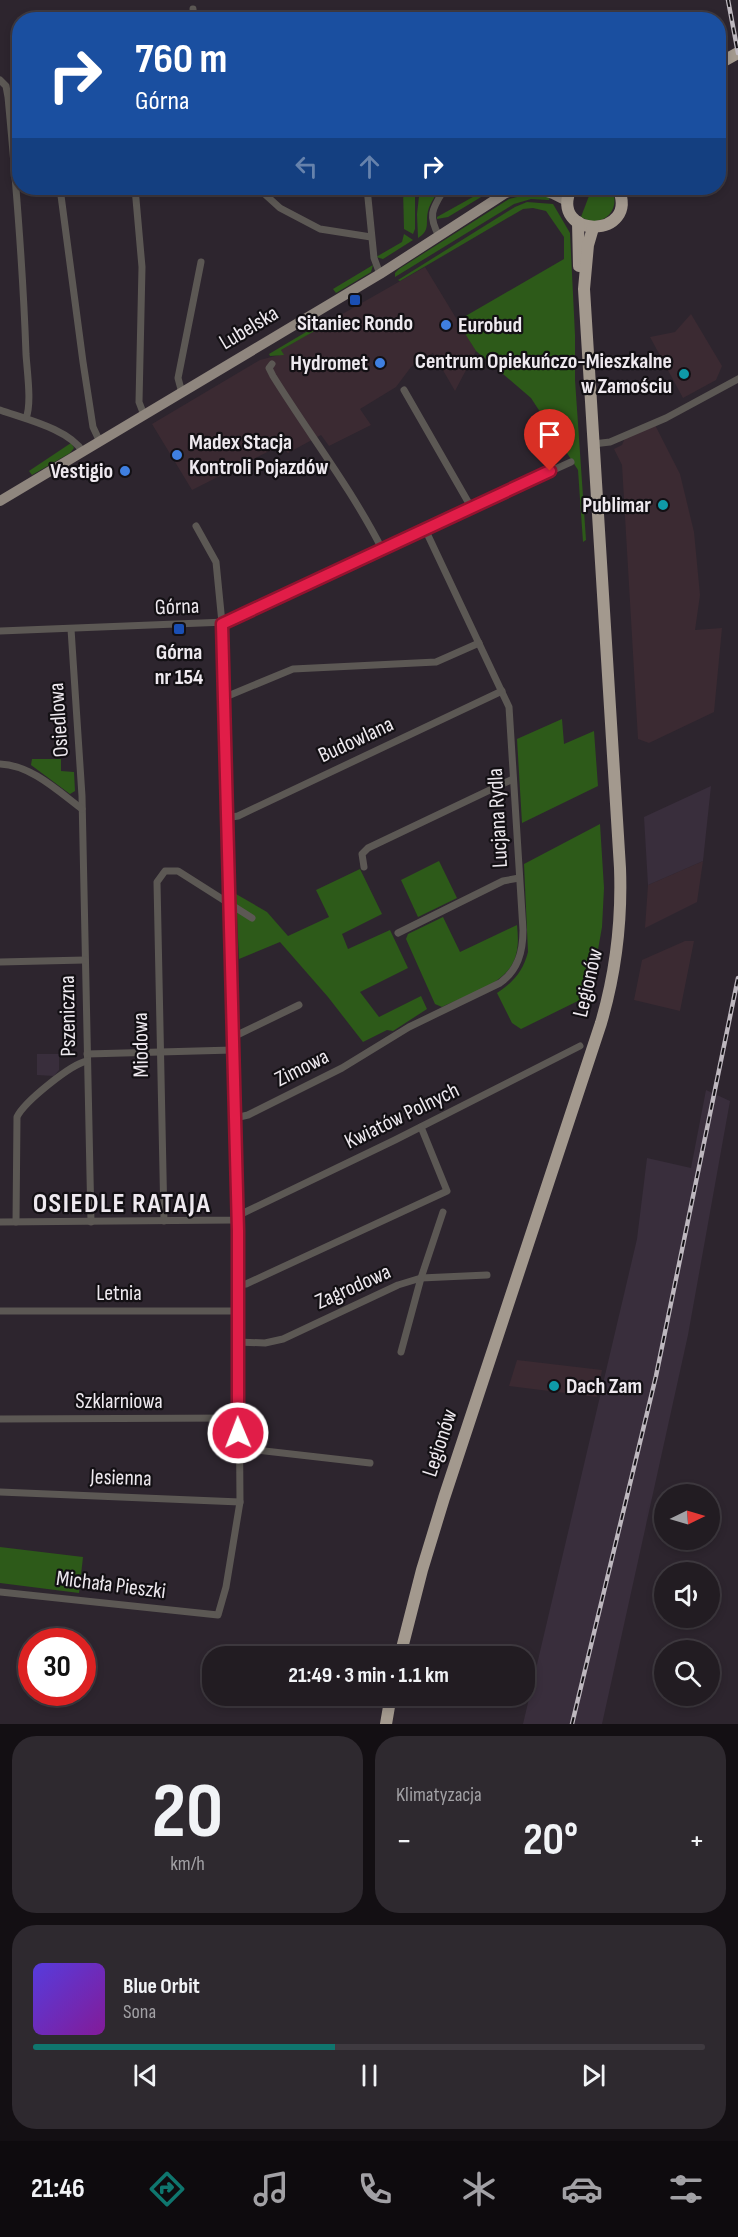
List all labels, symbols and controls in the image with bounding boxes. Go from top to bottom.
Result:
text: 760 m [135,34,227,85]
icon: right [36,36,114,114]
text: Górna [135,85,189,117]
icon: left [290,150,323,183]
icon: ahead [353,150,386,183]
icon: right [416,150,449,183]
marker: Sitaniec Rondo [348,293,362,307]
street label: Lubelska [215,300,283,356]
place label: Sitaniec Rondo [297,310,413,337]
place label: Eurobud [458,312,522,339]
marker: Eurobud [439,318,453,332]
place label: Centrum Opiekuńczo-Mieszkalne w Zamościu [415,348,672,400]
place label: Hydromet [290,350,368,377]
marker: Hydromet [373,356,387,370]
marker: Centrum Opiekuńczo-Mieszkalne w Zamościu [677,367,691,381]
pin [524,409,575,471]
icon: arrive [533,418,566,451]
place label: Madex Stacja Kontroli Pojazdów [189,429,328,481]
marker: Madex Stacja Kontroli Pojazdów [170,448,184,462]
place label: Vestigio [50,458,113,485]
marker: Vestigio [118,464,132,478]
place label: Publimar [582,492,651,519]
marker: Publimar [656,498,670,512]
street label: Górna [154,593,200,621]
marker: Górna nr 154 [172,622,186,636]
place label: Górna nr 154 [155,639,203,691]
street label: Osiedlowa [43,682,75,758]
street label: Budowlana [314,711,398,769]
street label: Lucjana Rydla [482,767,514,869]
street label: Legionów [567,946,609,1020]
street label: Pszeniczna [54,975,82,1057]
street label: Miodowa [127,1012,155,1078]
street label: Zimowa [271,1043,333,1093]
street label: Kwiatów Polnych [340,1077,464,1155]
district label: OSIEDLE RATAJA [33,1187,211,1220]
street label: Zagrodowa [311,1258,395,1316]
street label: Letnia [96,1280,142,1307]
place label: Dach Zam [566,1373,642,1400]
marker: Dach Zam [547,1379,561,1393]
street label: Szklarniowa [75,1388,163,1415]
position arrow [206,1401,270,1465]
street label: Legionów [416,1406,464,1480]
street label: Jesienna [89,1463,152,1493]
north arrow [654,1484,720,1550]
map controls [654,1484,720,1706]
button: sound [654,1562,720,1628]
street label: Michała Pieszki [55,1565,167,1605]
speed limit sign: 30 [18,1628,96,1706]
button: search [654,1640,720,1706]
text: 21:49 · 3 min · 1.1 km [288,1662,449,1689]
text: 20 [152,1766,223,1859]
text: Klimatyzacja [396,1783,482,1807]
text: 20° [523,1813,578,1868]
text: − [396,1821,412,1861]
text: + [689,1821,705,1861]
text: km/h [170,1852,205,1876]
text: Blue Orbit [123,1973,200,2000]
text: Sona [123,2000,156,2024]
icon: previous [129,2059,162,2092]
icon: pause [353,2059,386,2092]
icon: next [577,2059,610,2092]
icon: directions [146,2168,188,2210]
icon: music [250,2168,292,2210]
icon: phone [354,2168,396,2210]
icon: climate [458,2168,500,2210]
icon: car [561,2168,603,2210]
icon: filters [665,2168,707,2210]
text: 21:46 [31,2173,85,2205]

